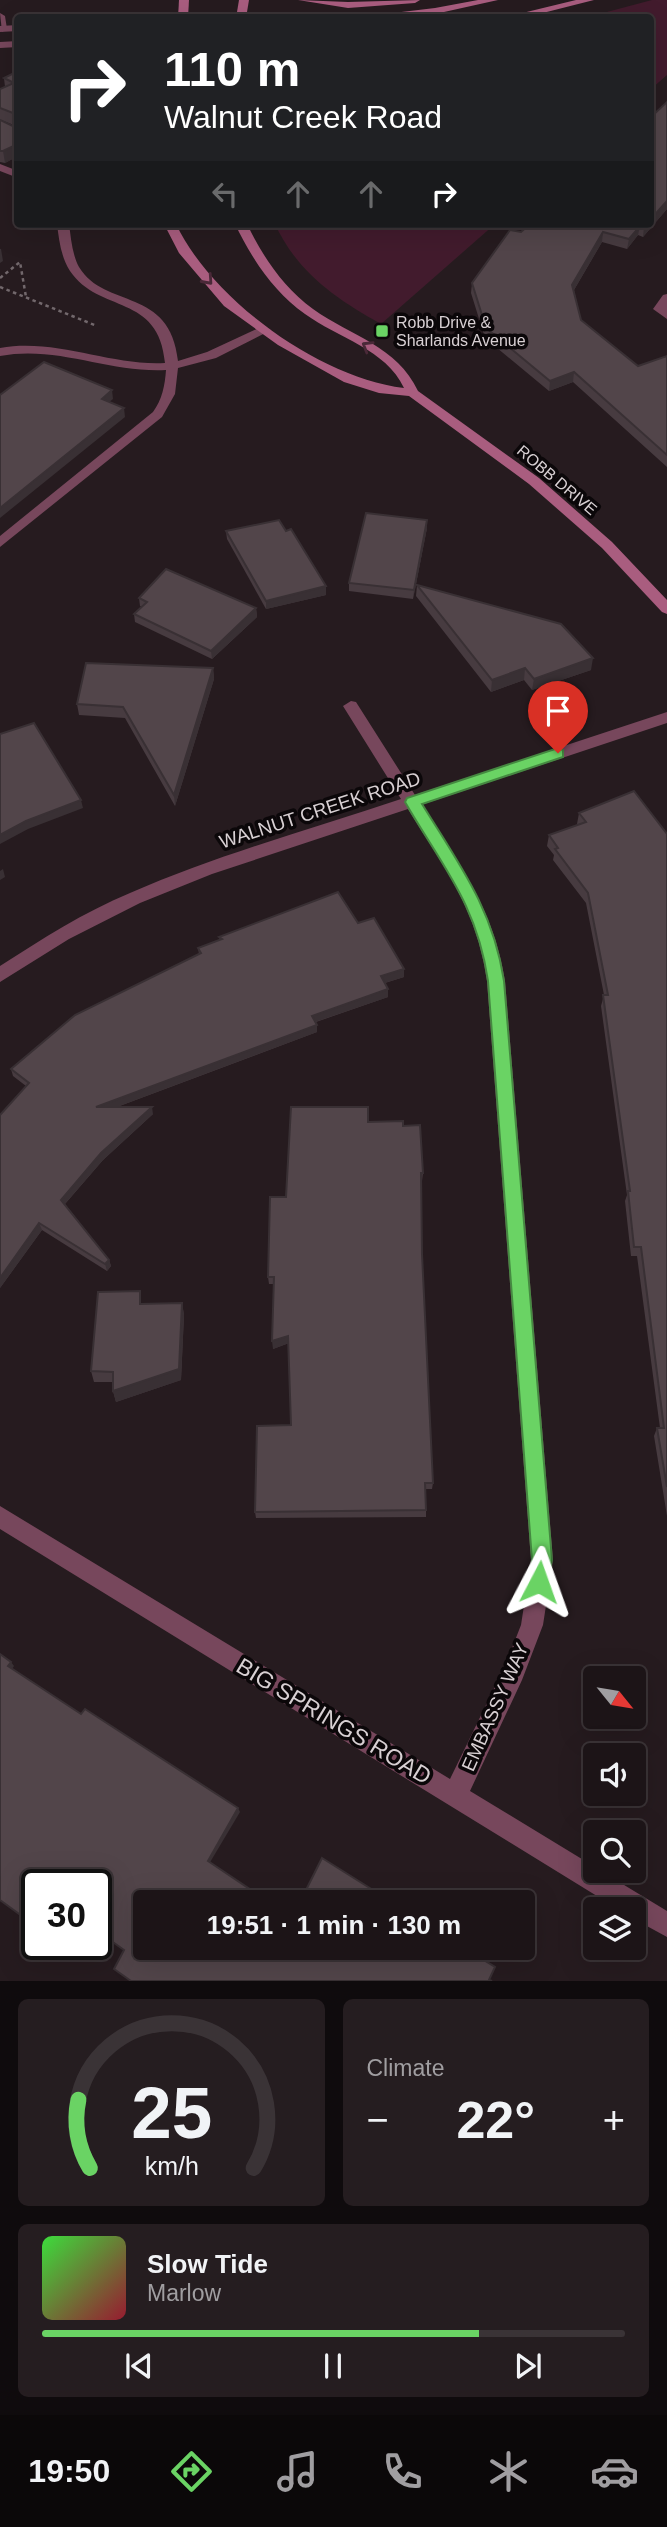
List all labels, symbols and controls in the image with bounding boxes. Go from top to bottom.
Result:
icon: right [49,42,140,133]
text: 110 m [164,42,300,96]
text: Walnut Creek Road [164,99,442,135]
icon: left [206,175,244,213]
icon: ahead [279,175,317,213]
icon: ahead [352,175,390,213]
icon: right [425,175,463,213]
one-way arrow [200,272,212,285]
place label: Robb Drive & Sharlands Avenue [396,314,526,349]
marker: Robb Drive & Sharlands Avenue [374,323,390,339]
one-way arrow [362,341,375,354]
street label: ROBB DRIVE [514,442,600,518]
pin [528,681,588,753]
icon: arrive [539,692,577,730]
street label: WALNUT CREEK ROAD [217,768,423,852]
position arrow [502,1545,576,1619]
street label: EMBASSY WAY [457,1639,533,1774]
street label: BIG SPRINGS ROAD [232,1653,436,1789]
north arrow [583,1666,646,1729]
map controls [583,1666,646,1960]
button: sound [583,1743,646,1806]
button: search [583,1820,646,1883]
speed limit sign: 30 [21,1869,112,1960]
button: layers [583,1897,646,1960]
text: 19:51 · 1 min · 130 m [207,1910,461,1940]
text: Climate [367,2055,444,2081]
text: 25 [131,2073,212,2154]
text: 22° [456,2091,535,2149]
text: − [367,2099,389,2141]
text: + [603,2099,625,2141]
text: km/h [144,2152,198,2180]
text: Slow Tide [147,2249,268,2279]
text: Marlow [147,2280,221,2306]
icon: previous [120,2347,158,2385]
icon: pause [314,2347,352,2385]
icon: next [509,2347,547,2385]
icon: directions [167,2447,216,2496]
icon: music [273,2447,322,2496]
icon: phone [378,2447,427,2496]
icon: climate [484,2447,533,2496]
icon: car [590,2447,639,2496]
text: 19:50 [28,2453,110,2489]

